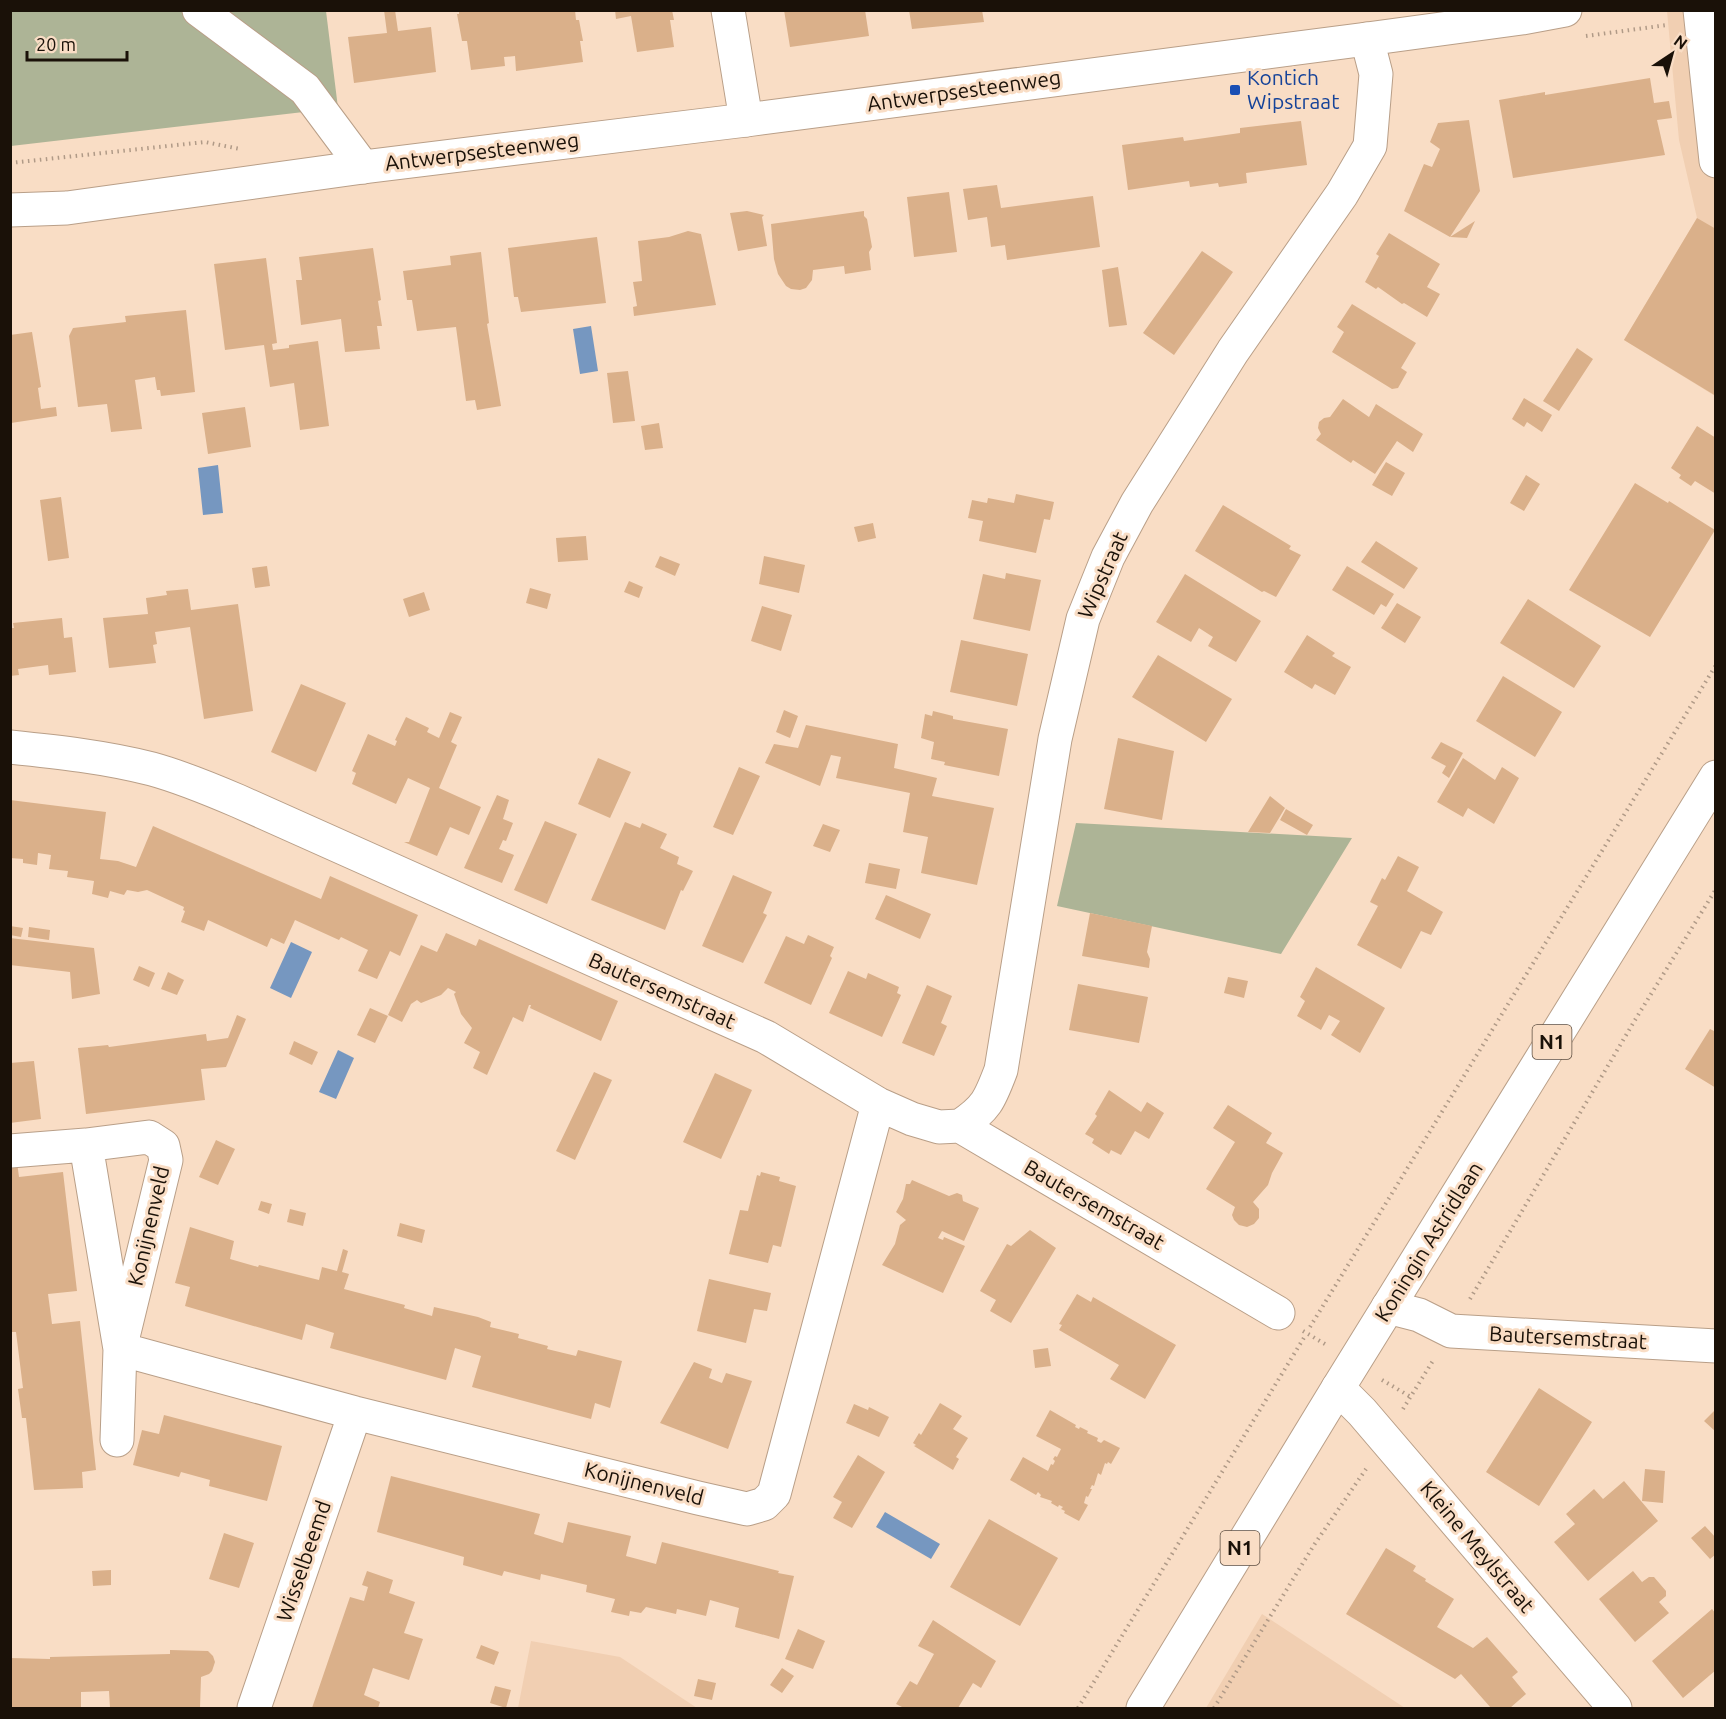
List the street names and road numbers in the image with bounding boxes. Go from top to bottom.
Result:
street label: Antwerpsesteenweg [866,65,1062,115]
street label: Antwerpsesteenweg [384,127,580,175]
street label: Wipstraat [1072,528,1132,622]
street label: Bautersemstraat [585,947,739,1033]
road number: N1 [1532,1025,1572,1059]
street label: Bautersemstraat [1020,1154,1169,1254]
street label: Koningin Astridlaan [1369,1157,1487,1326]
street label: Konijnenveld [123,1164,173,1288]
street label: Bautersemstraat [1489,1321,1648,1353]
street label: Konijnenveld [582,1457,706,1509]
street label: Kleine Meylstraat [1416,1476,1540,1617]
street label: Wisselbeemd [271,1497,335,1624]
road number: N1 [1220,1531,1260,1565]

